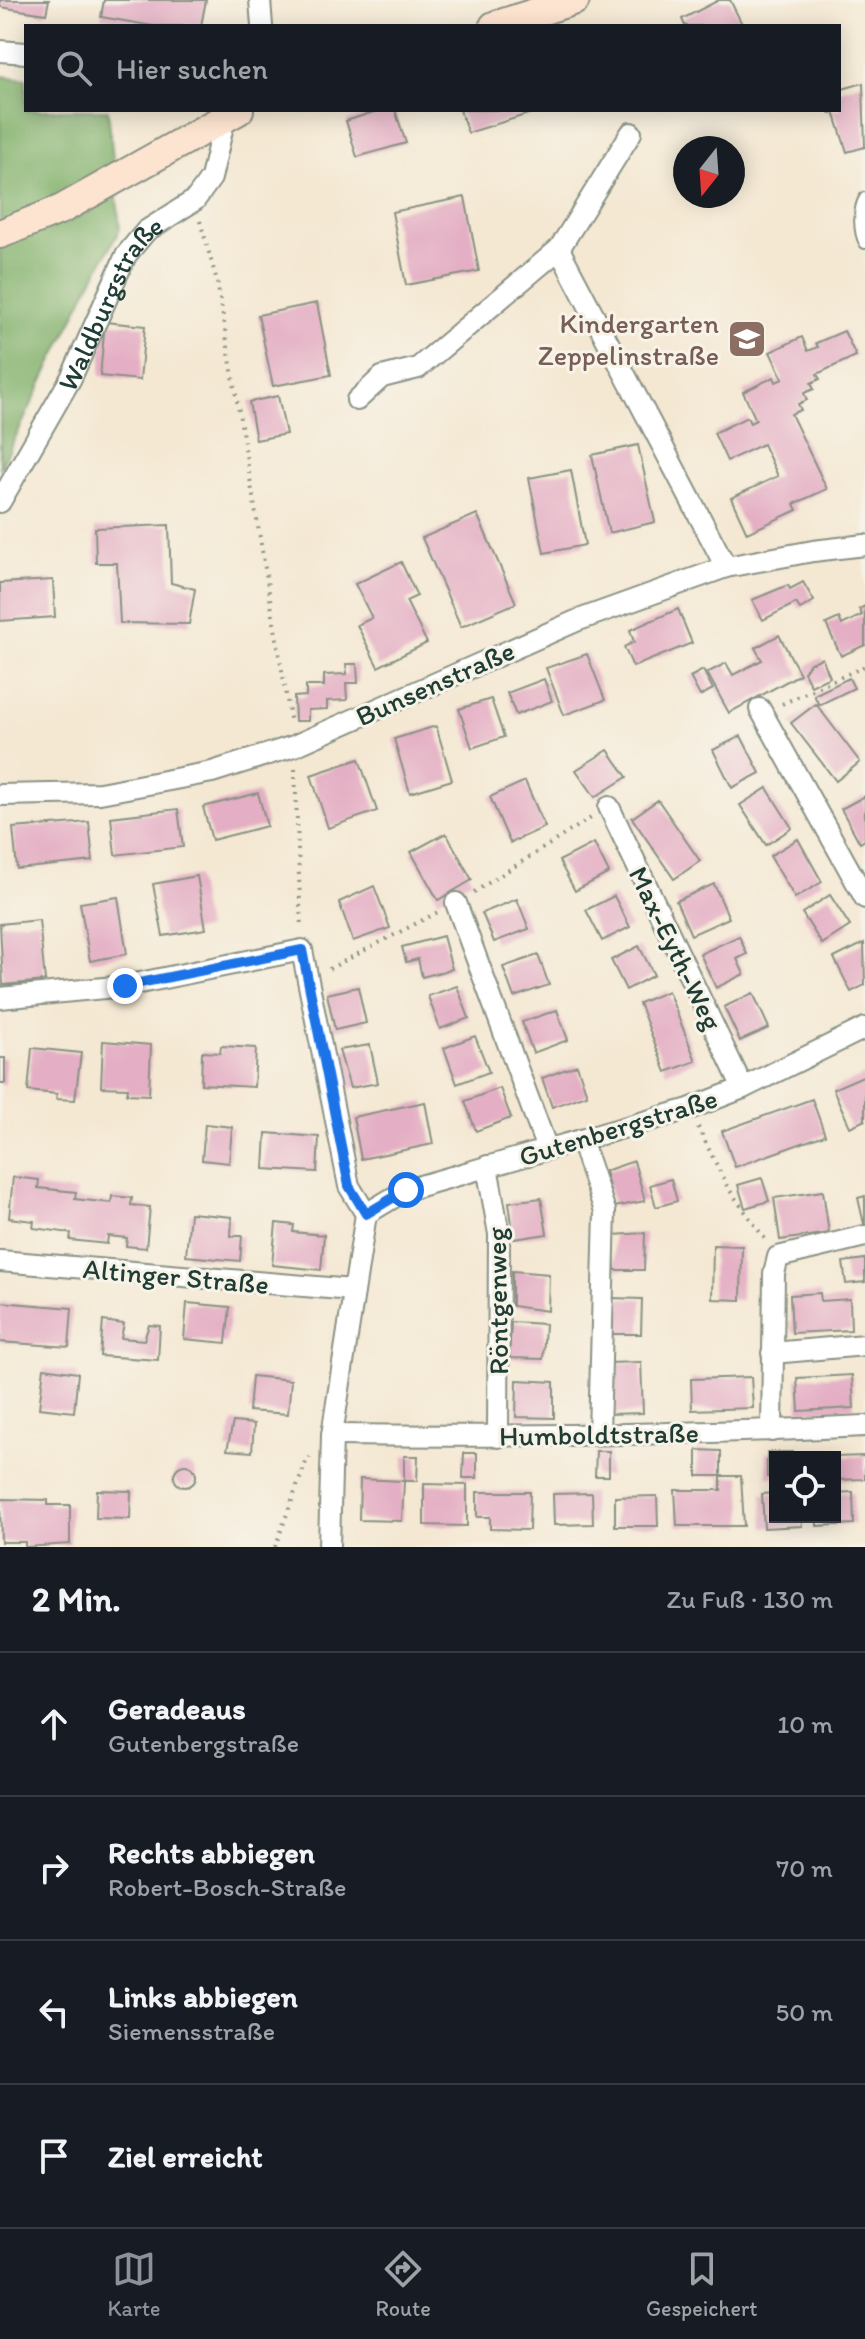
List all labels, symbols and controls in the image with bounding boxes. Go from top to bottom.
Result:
search box [24,24,841,112]
icon: search [52,46,96,90]
text: Hier suchen [116,50,268,87]
north arrow [673,136,745,208]
street label: Waldburgstraße [50,208,169,397]
place label: Kindergarten Zeppelinstraße [538,306,719,372]
school or university icon: Kindergarten Zeppelinstraße [726,318,768,360]
street label: Bunsenstraße [350,633,520,733]
street label: Max-Eyth-Weg [622,861,731,1036]
route end [107,968,143,1004]
street label: Gutenbergstraße [515,1081,721,1173]
route start [388,1172,424,1208]
street label: Röntgenweg [479,1226,515,1375]
street label: Altinger Straße [82,1251,270,1301]
street label: Humboldtstraße [499,1415,699,1453]
map controls [769,1451,841,1523]
button: locate [769,1451,841,1523]
text: 2 Min. [32,1579,121,1620]
text: Zu Fuß · 130 m [666,1583,833,1615]
text: Geradeaus [108,1690,246,1727]
icon: ahead [32,1702,76,1746]
text: 10 m [777,1708,833,1740]
text: Gutenbergstraße [108,1727,299,1759]
text: Rechts abbiegen [108,1834,315,1871]
icon: right [32,1846,76,1890]
text: 70 m [776,1852,833,1884]
text: Robert-Bosch-Straße [108,1871,346,1903]
text: Links abbiegen [108,1978,298,2015]
icon: left [32,1990,76,2034]
text: 50 m [776,1996,833,2028]
text: Siemensstraße [108,2015,275,2047]
icon: arrive [32,2134,76,2178]
text: Ziel erreicht [108,2138,263,2175]
tab: Karte [108,2247,160,2322]
tab: Route [376,2247,431,2322]
tab: Gespeichert [646,2247,757,2322]

